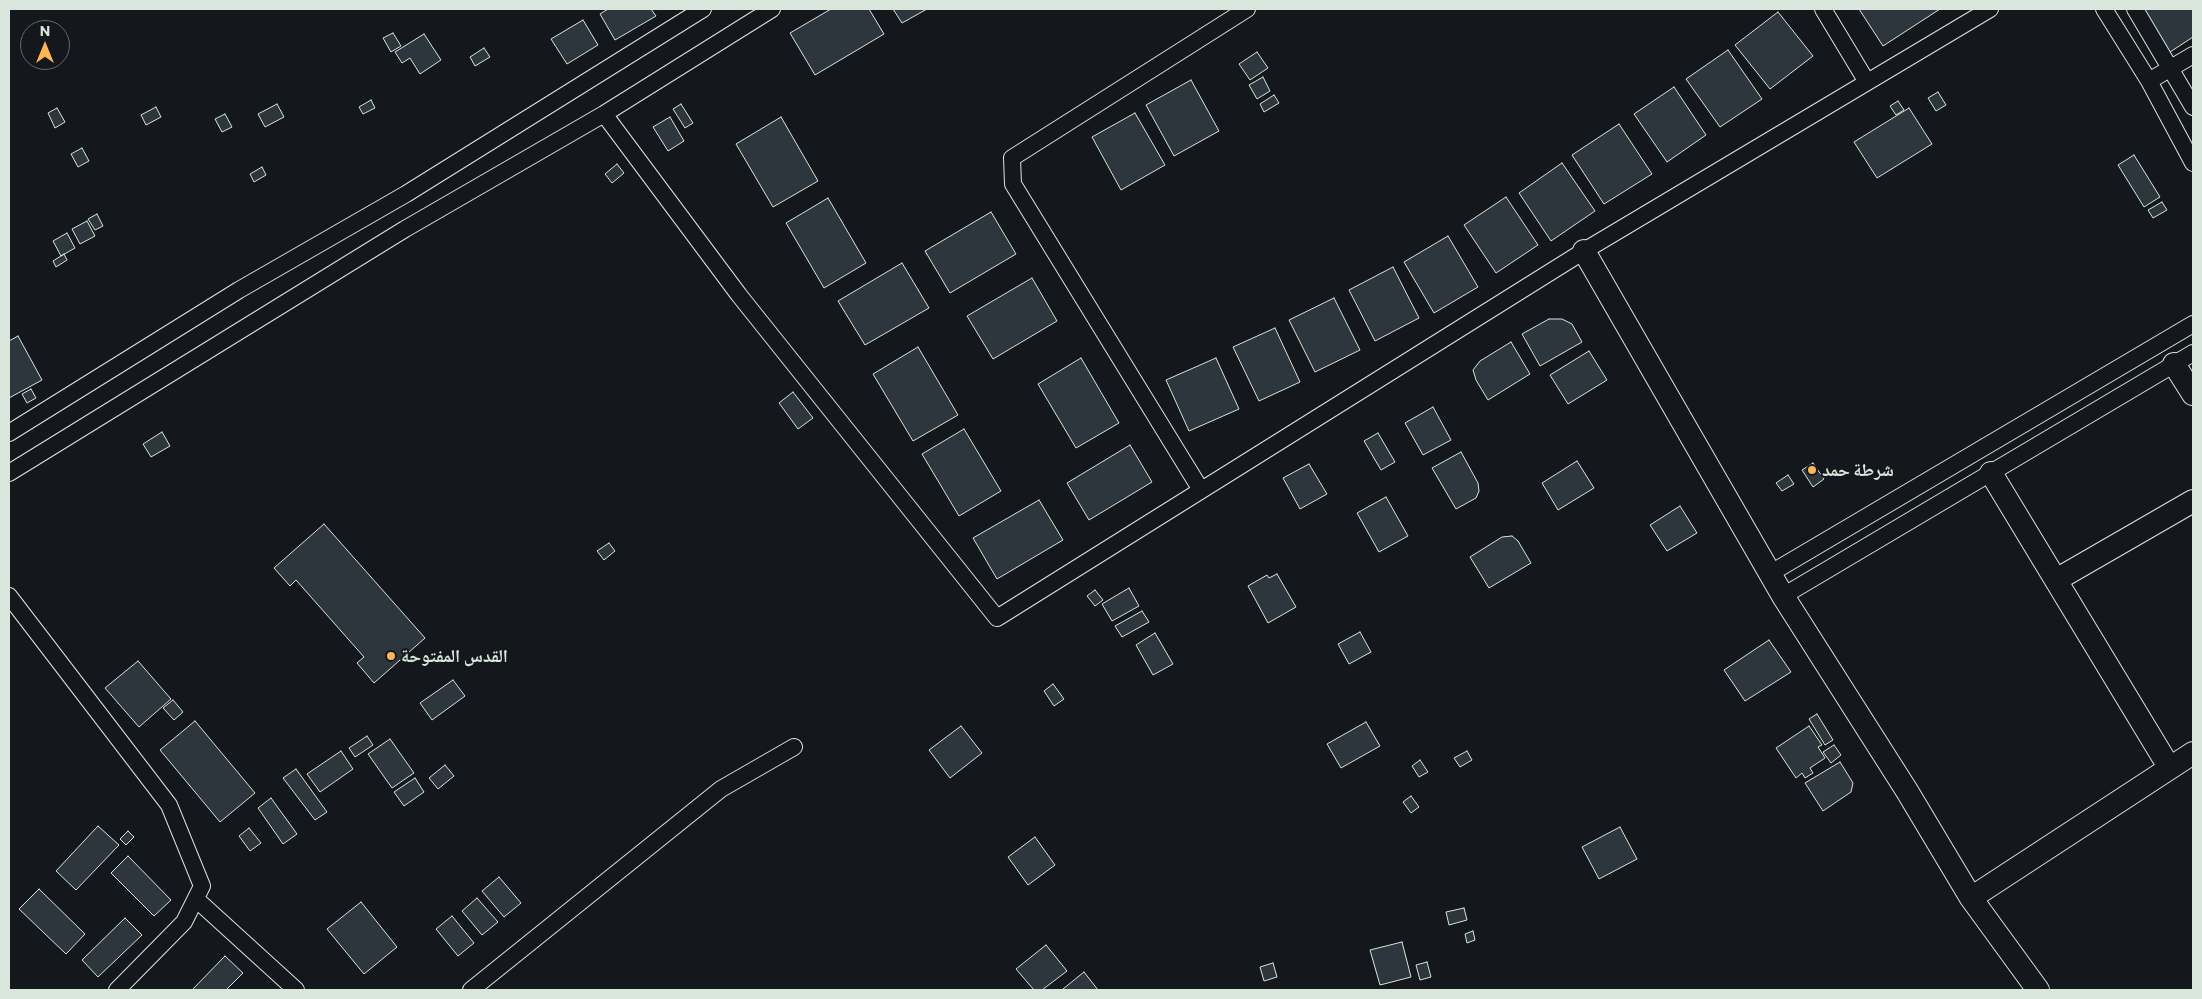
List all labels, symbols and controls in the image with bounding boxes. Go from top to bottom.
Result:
north arrow [20,20,70,70]
text: N [40,22,50,39]
place label: شرطة حمد [1822,459,1894,481]
marker: شرطة حمد [1806,464,1818,476]
place label: القدس المفتوحة [401,645,508,667]
marker: القدس المفتوحة [385,650,397,662]

